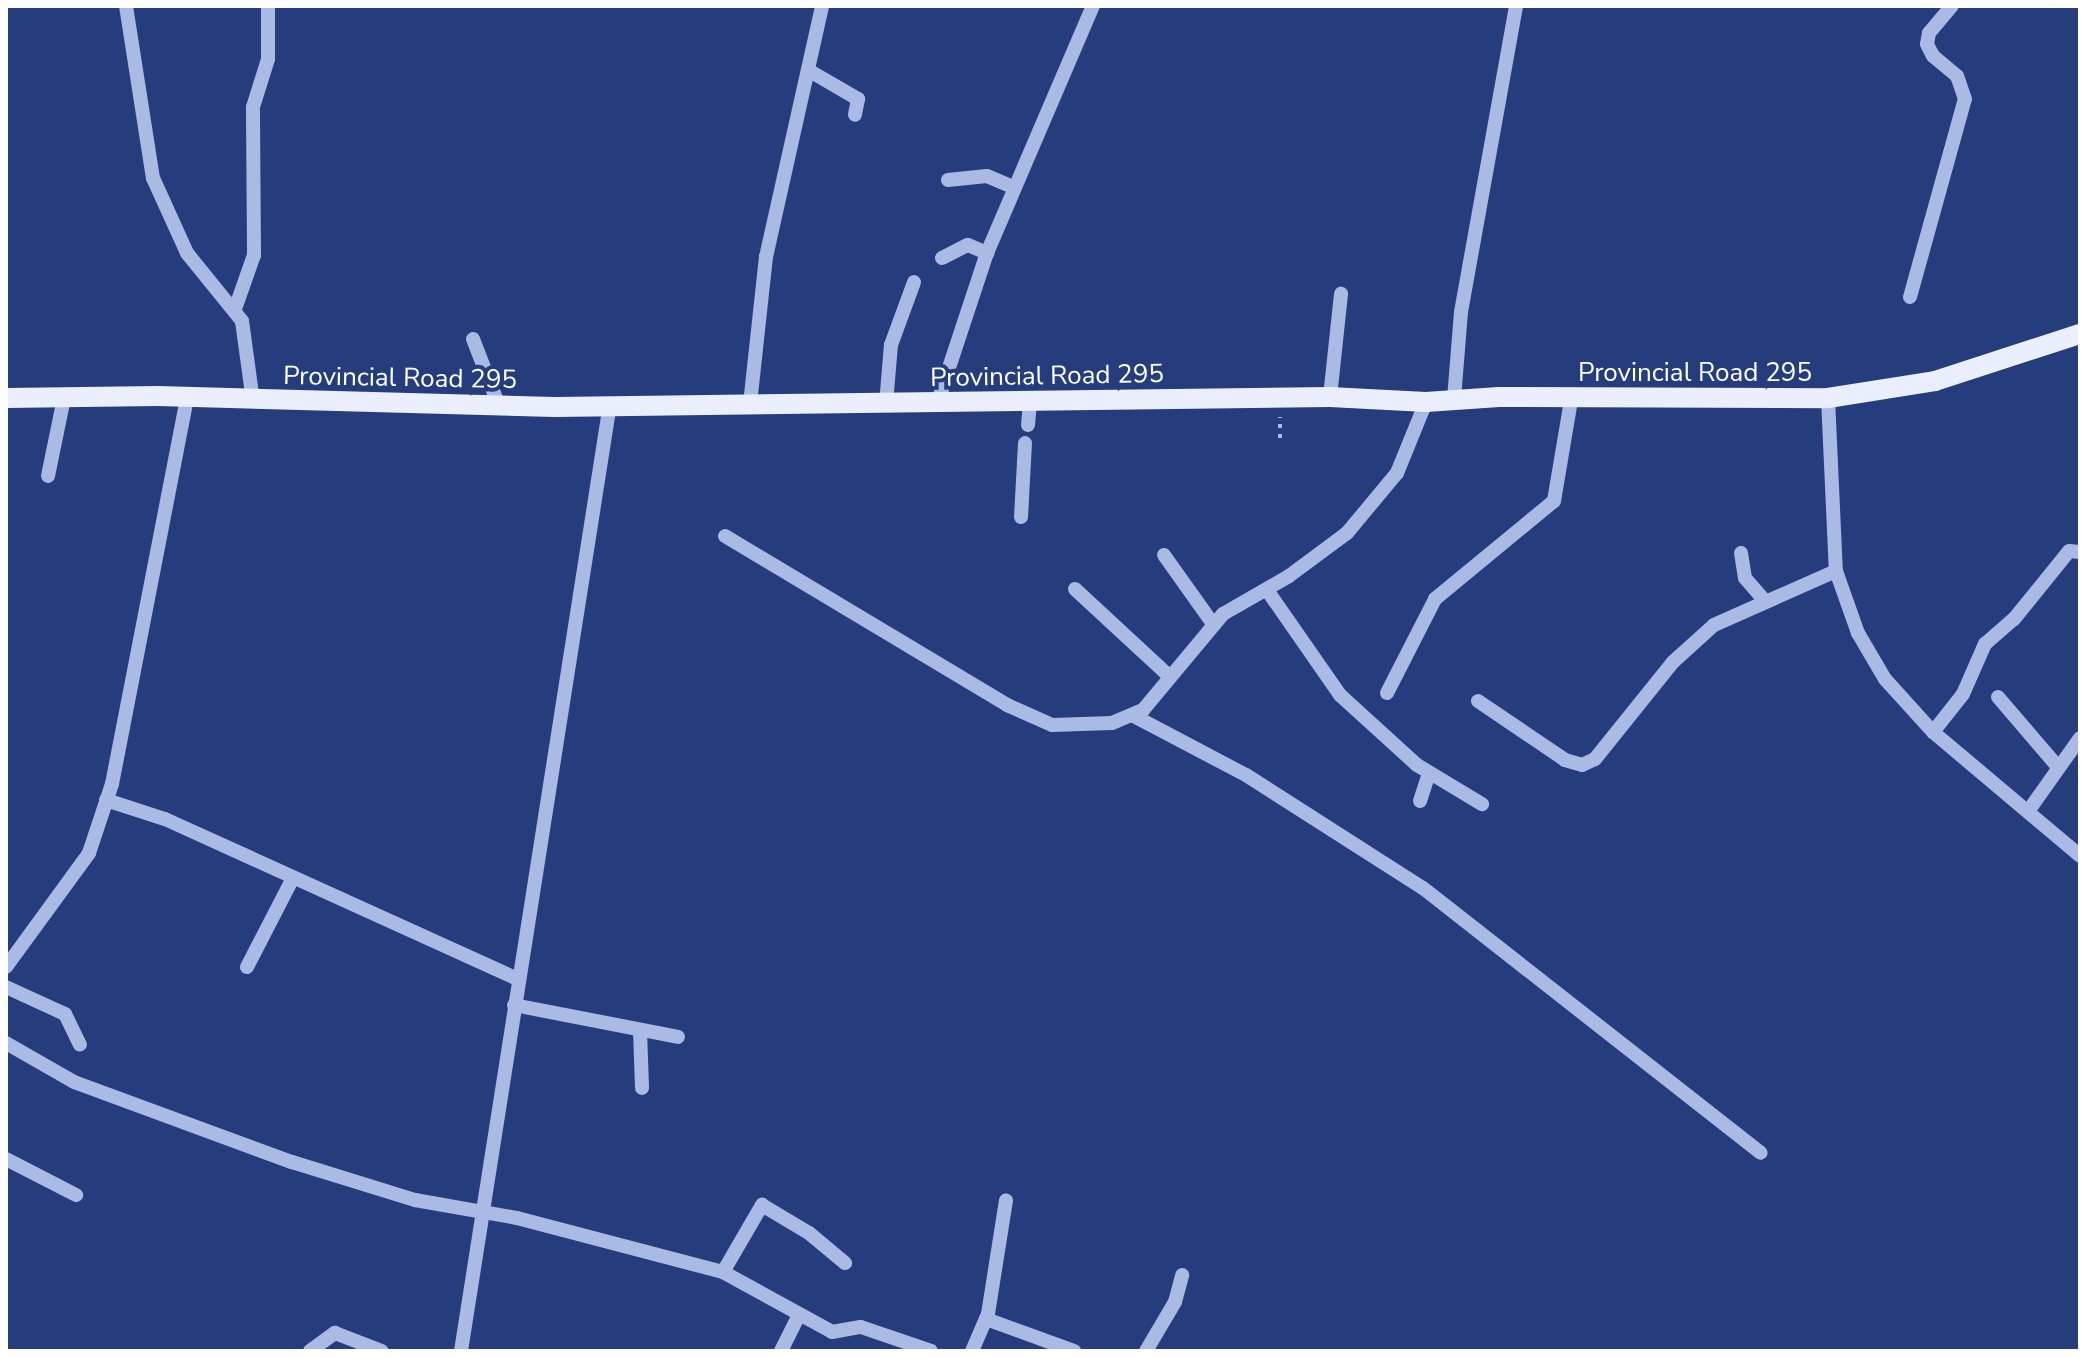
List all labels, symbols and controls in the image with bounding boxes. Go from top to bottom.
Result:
street label: Provincial Road 295 [1578,357,1812,389]
street label: Provincial Road 295 [930,358,1164,394]
street label: Provincial Road 295 [283,360,517,396]

